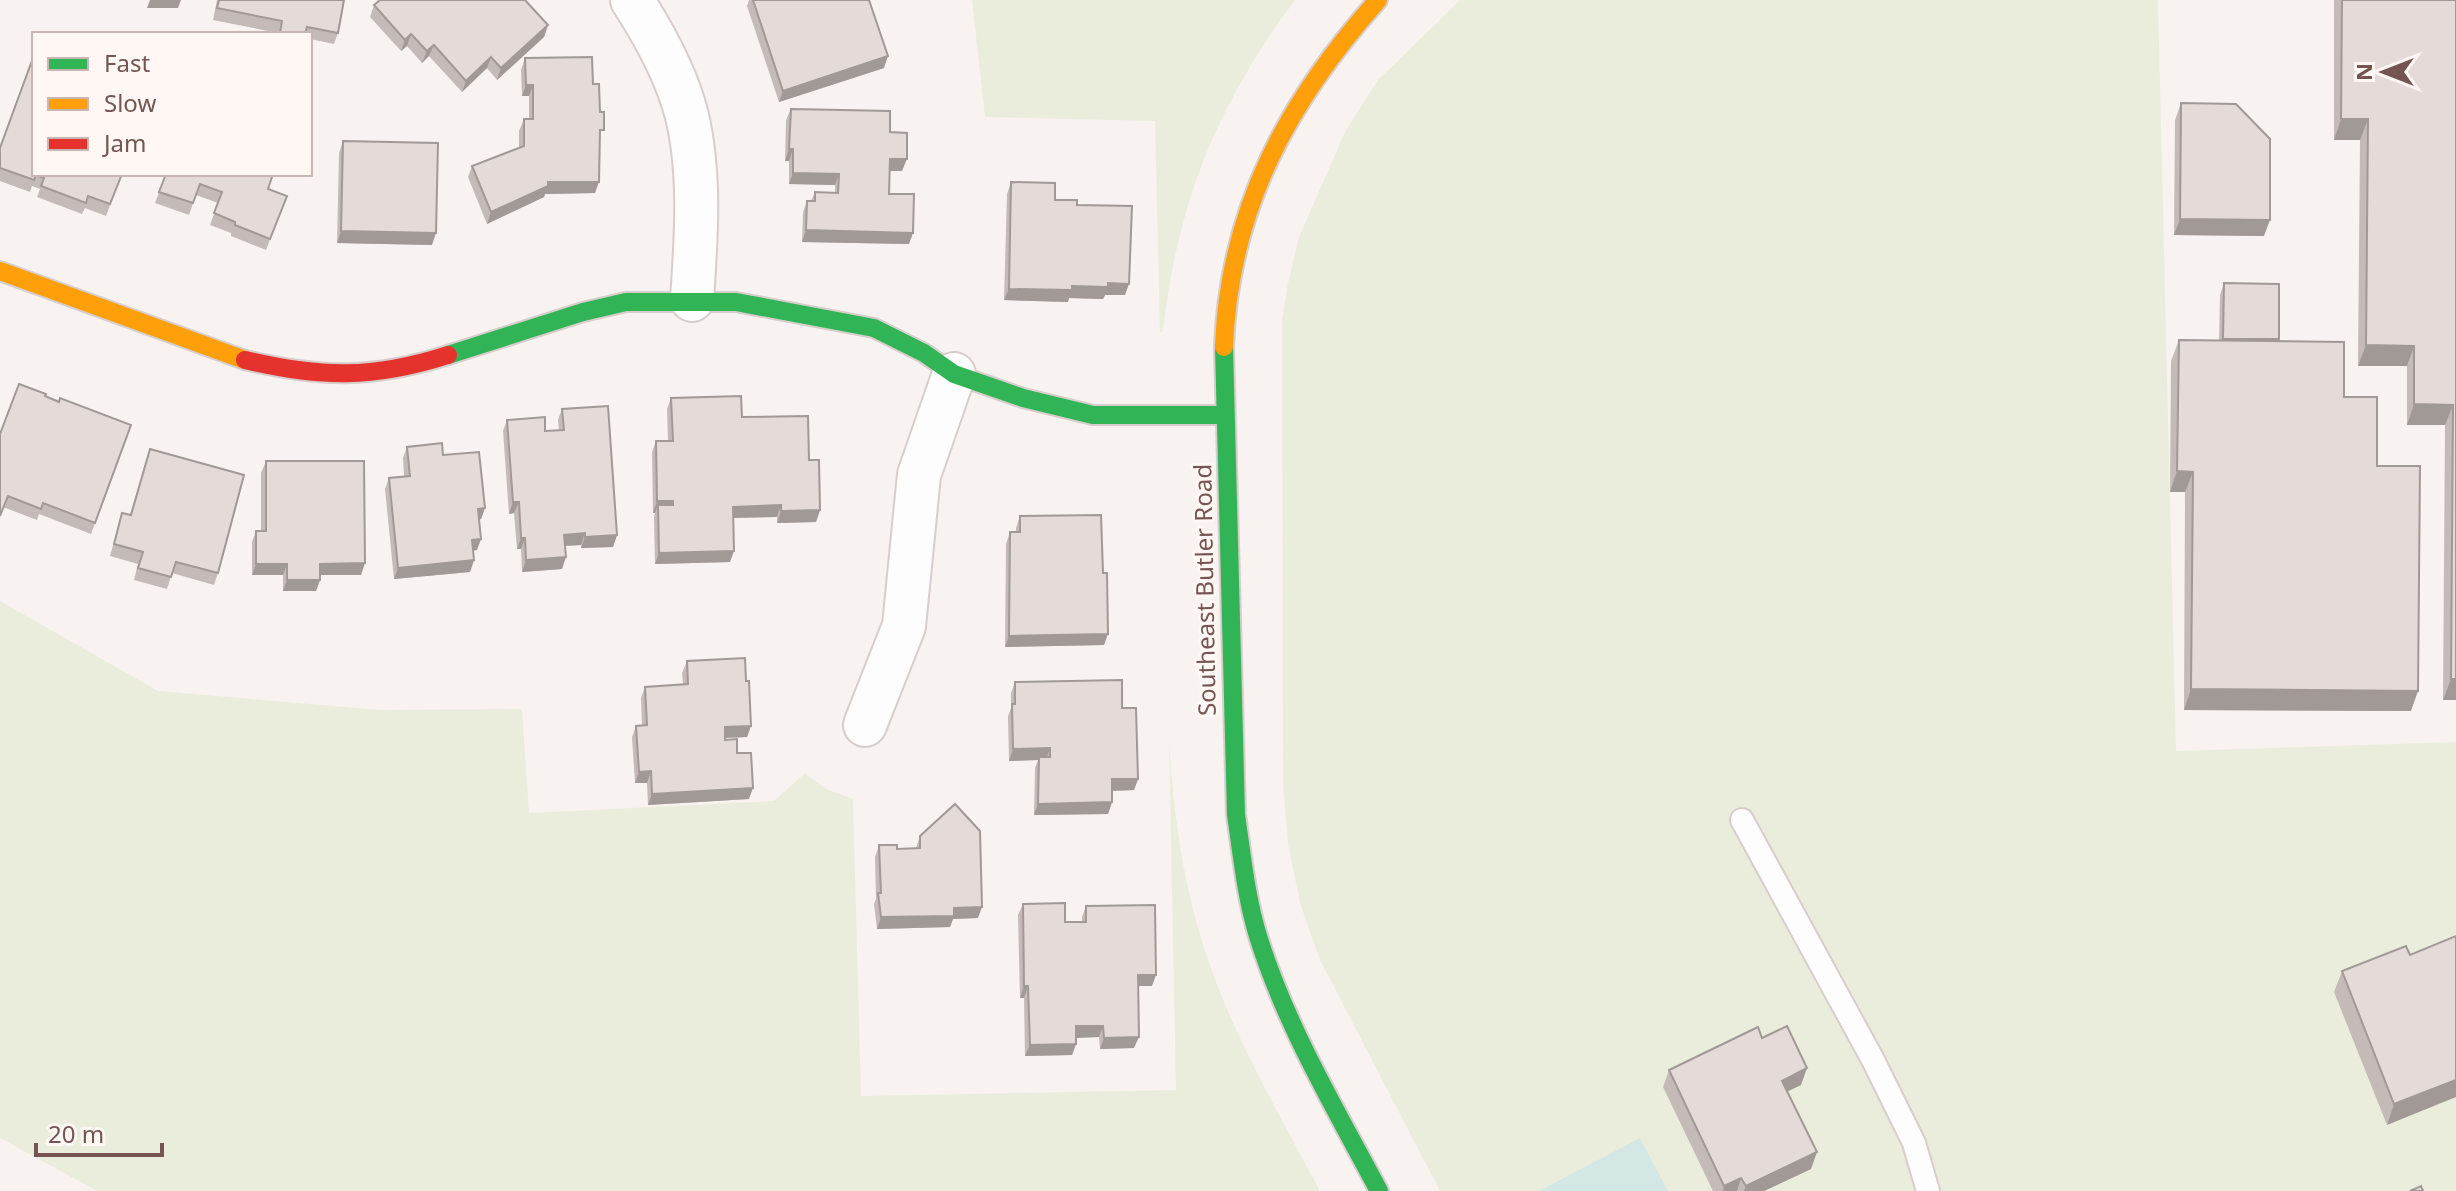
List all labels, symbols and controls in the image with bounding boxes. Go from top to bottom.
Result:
legend [32,32,312,176]
north arrow [2344,32,2424,112]
text: Fast [104,46,150,79]
text: N [2348,63,2378,81]
text: Slow [104,86,156,119]
text: Jam [102,126,146,159]
street label: Southeast Butler Road [1185,464,1223,716]
scale bar [36,1107,162,1157]
text: 20 m [48,1117,104,1150]

